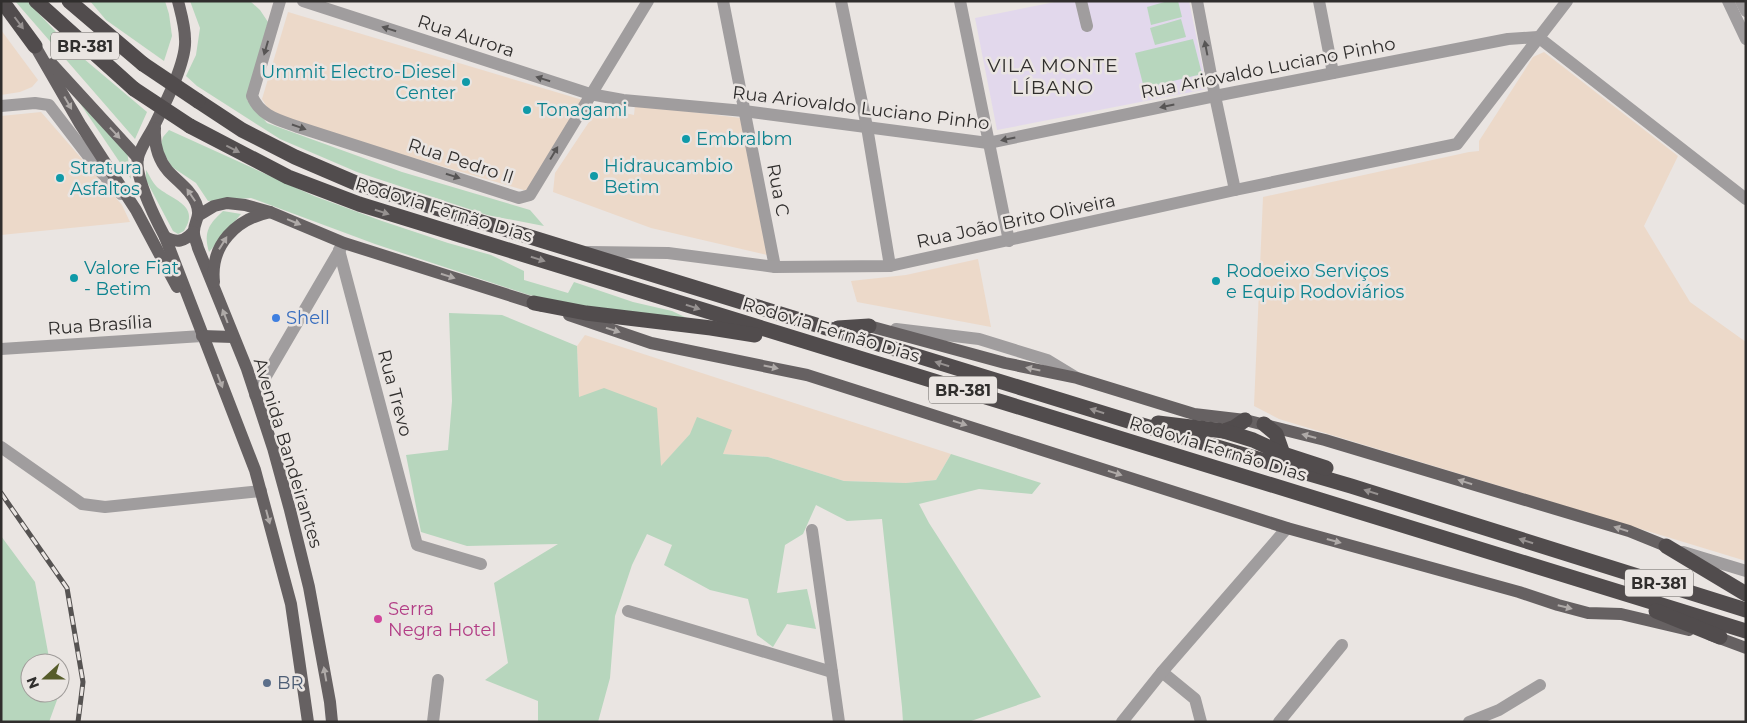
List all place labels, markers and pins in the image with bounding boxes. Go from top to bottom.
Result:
place label: Ummit Electro-Diesel Center [261,61,456,104]
marker: Ummit Electro-Diesel Center [460,76,472,88]
place label: Tonagami [537,99,627,121]
marker: Tonagami [521,104,533,116]
place label: Embralbm [696,128,793,150]
marker: Embralbm [680,133,692,145]
place label: Hidraucambio Betim [604,155,733,198]
place label: Stratura Asfaltos [70,157,142,200]
marker: Hidraucambio Betim [588,170,600,182]
marker: Stratura Asfaltos [54,172,66,184]
place label: Valore Fiat - Betim [84,257,179,300]
place label: Rodoeixo Serviços e Equip Rodoviários [1226,260,1404,303]
marker: Valore Fiat - Betim [68,272,80,284]
marker: Rodoeixo Serviços e Equip Rodoviários [1210,275,1222,287]
place label: Shell [286,307,330,329]
marker: Shell [270,312,282,324]
place label: Serra Negra Hotel [388,598,496,641]
marker: Serra Negra Hotel [372,613,384,625]
place label: BR [277,672,304,694]
marker: BR [261,677,273,689]

